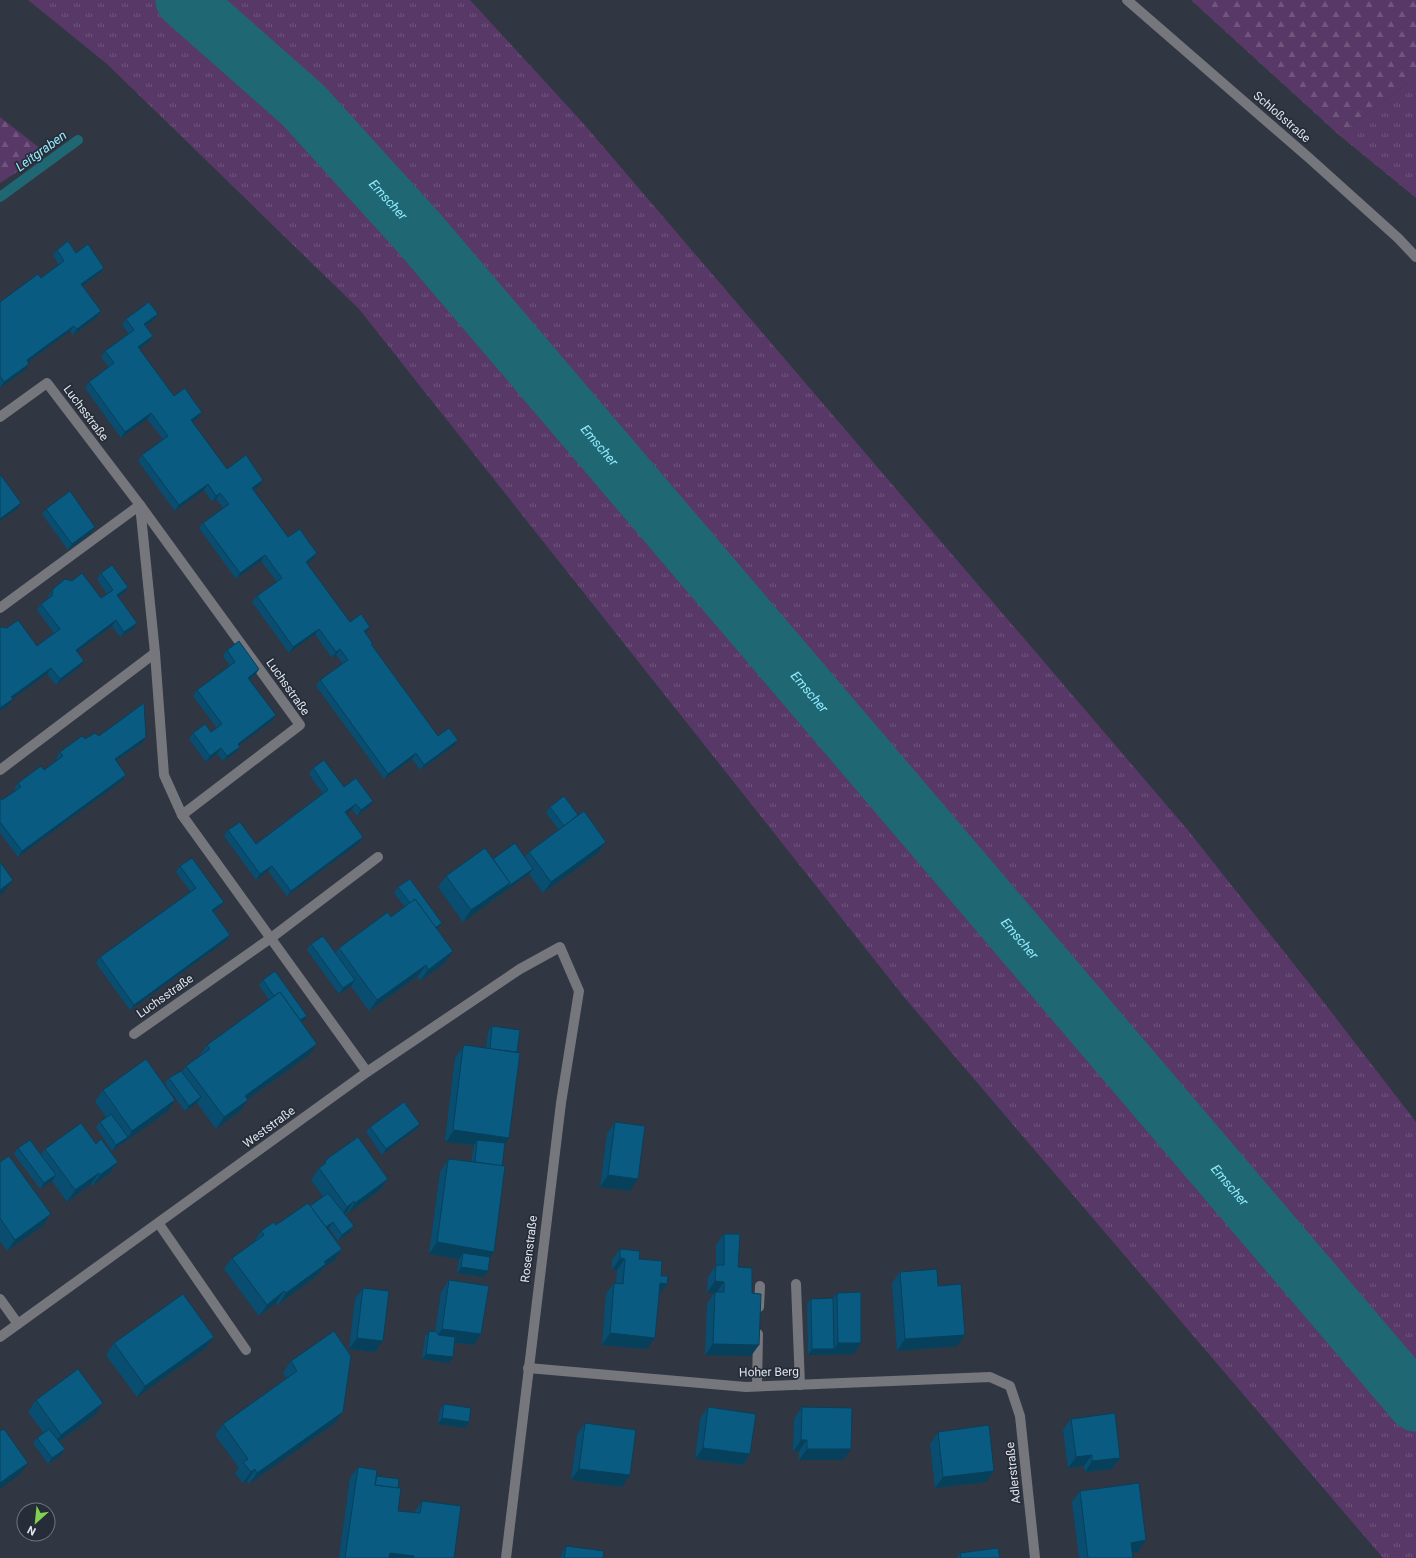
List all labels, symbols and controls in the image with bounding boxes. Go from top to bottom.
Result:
street label: Schloßstraße [1251,88,1313,146]
water label: Leitgraben [13,127,69,175]
water label: Emscher [366,176,411,223]
street label: Luchsstraße [61,382,111,444]
water label: Emscher [578,421,622,469]
street label: Luchsstraße [263,656,313,718]
water label: Emscher [788,668,832,716]
water label: Emscher [998,915,1042,962]
street label: Luchsstraße [134,971,196,1021]
street label: Weststraße [240,1103,298,1151]
water label: Emscher [1208,1161,1252,1209]
street label: Rosenstraße [518,1215,540,1283]
street label: Hoher Berg [739,1364,799,1380]
street label: Adlerstraße [1003,1441,1023,1505]
north arrow [16,1502,56,1542]
text: N [25,1523,38,1538]

